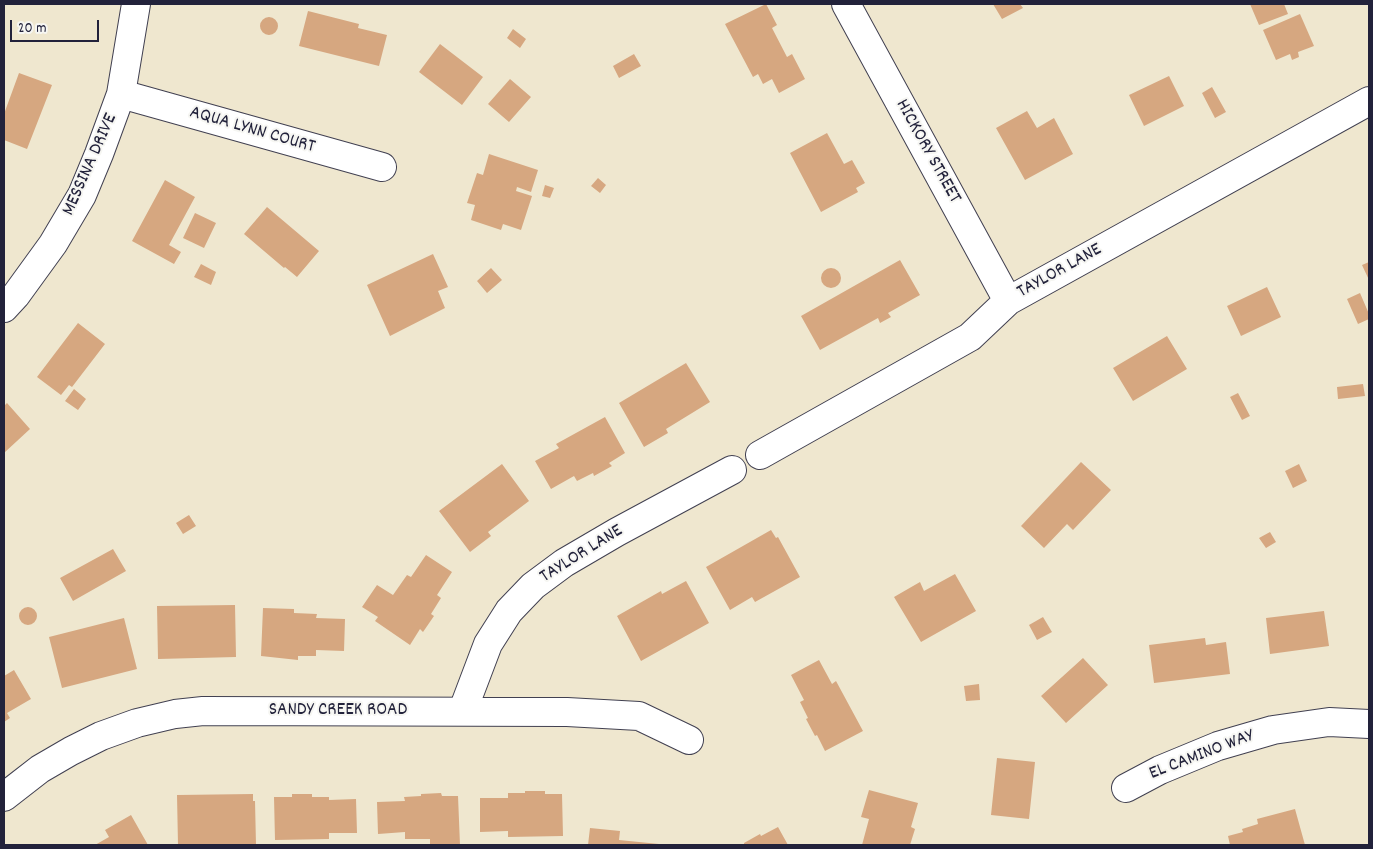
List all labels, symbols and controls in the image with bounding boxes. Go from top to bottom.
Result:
scale bar [12,10,101,42]
text: 20 m [18,18,46,40]
street label: HICKORY STREET [889,96,965,208]
street label: AQUA LYNN COURT [187,102,317,160]
street label: MESSINA DRIVE [58,110,124,220]
street label: TAYLOR LANE [1014,239,1106,305]
street label: TAYLOR LANE [536,521,628,589]
street label: SANDY CREEK ROAD [269,700,407,722]
street label: EL CAMINO WAY [1146,726,1258,786]

